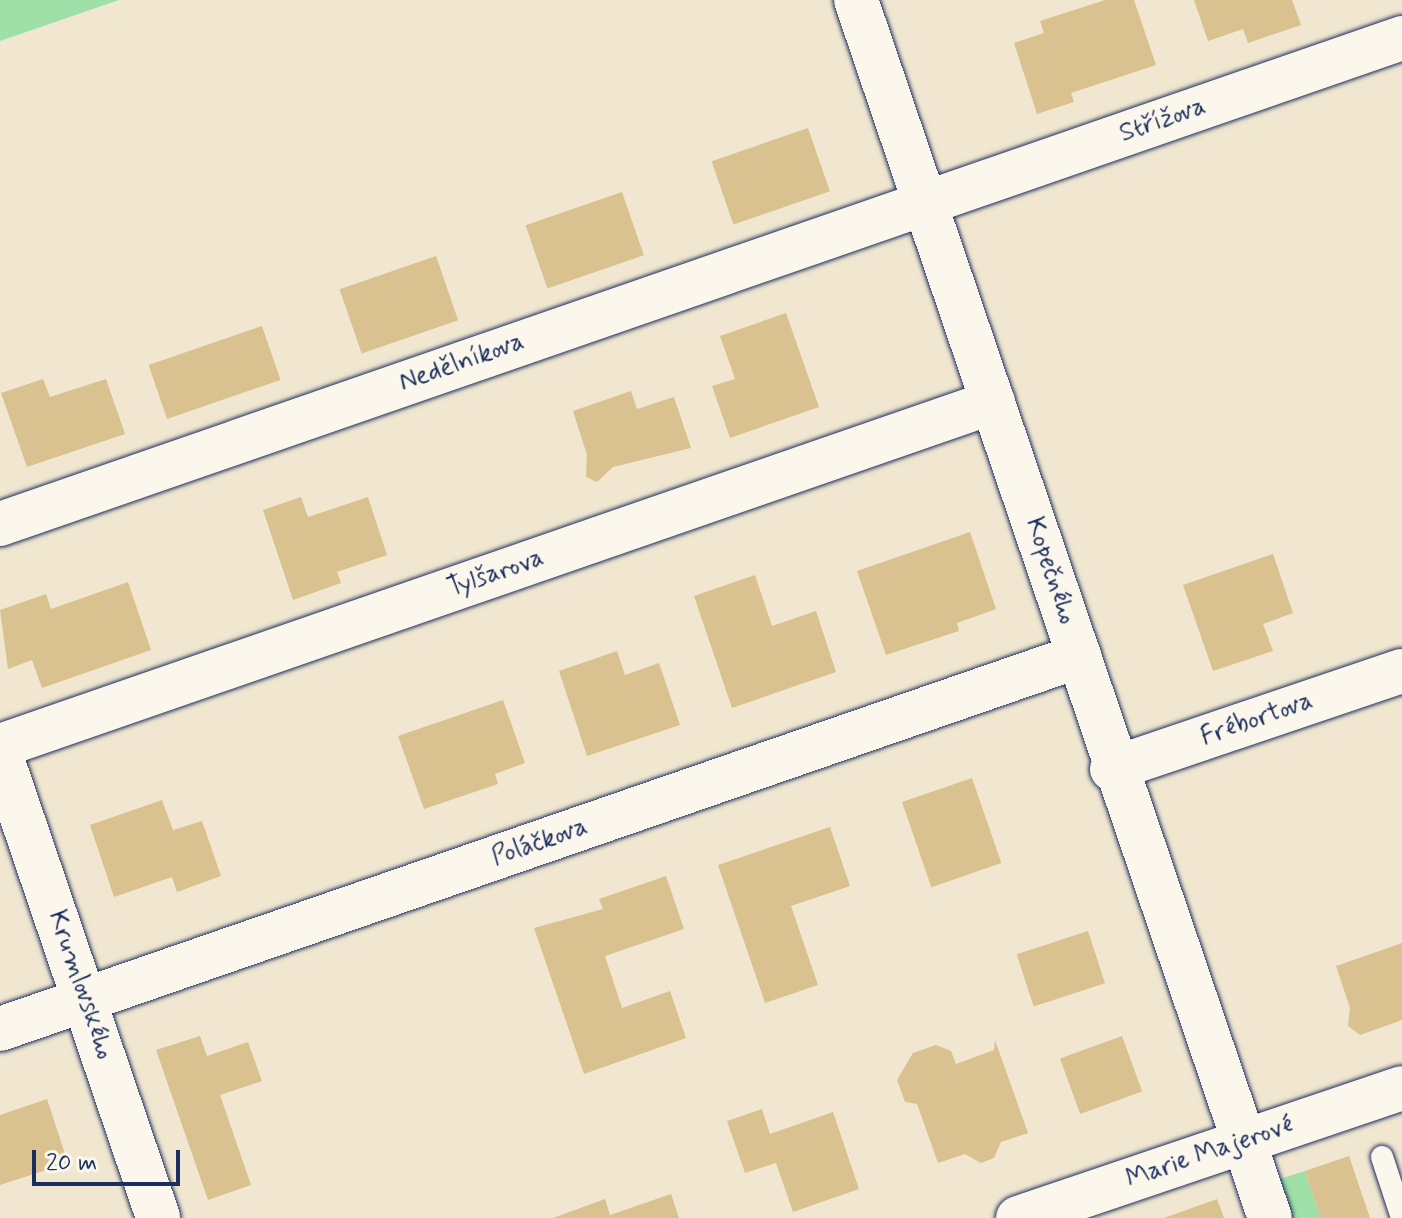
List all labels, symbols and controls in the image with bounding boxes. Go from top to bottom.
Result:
street label: Střížova [1116,92,1210,150]
street label: Nedělníkova [395,327,529,399]
street label: Kopečného [1017,514,1083,628]
street label: Tylšarova [444,543,548,605]
street label: Frébortova [1197,686,1317,754]
street label: Poláčkova [488,812,592,874]
street label: Krumlovského [40,907,120,1063]
street label: Marie Majerové [1122,1110,1298,1196]
scale bar [36,1134,184,1184]
text: 20 m [46,1148,97,1179]

